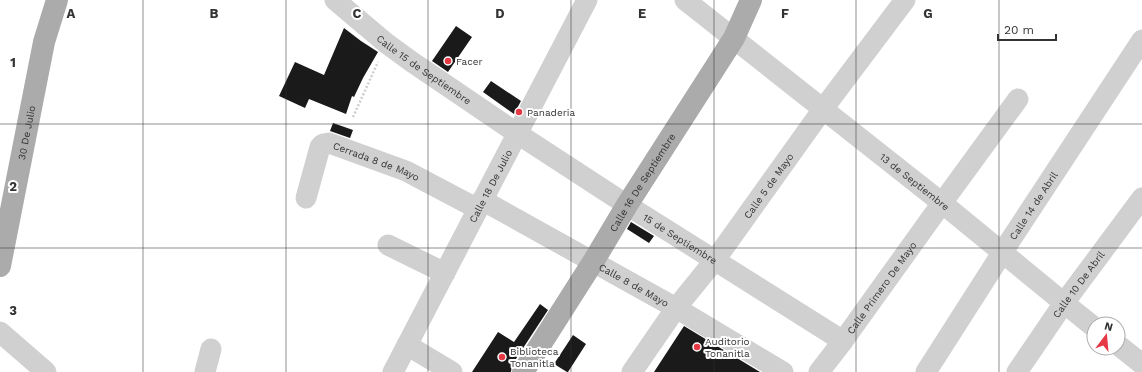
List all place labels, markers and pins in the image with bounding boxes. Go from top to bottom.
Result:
marker: Facer [443,56,453,66]
place label: Facer [456,56,483,67]
marker: Panaderia [514,107,524,117]
place label: Panaderia [527,107,575,118]
place label: Auditorio Tonanitla [705,336,750,359]
marker: Auditorio Tonanitla [692,342,702,352]
place label: Biblioteca Tonanitla [510,346,559,369]
marker: Biblioteca Tonanitla [497,352,507,362]

